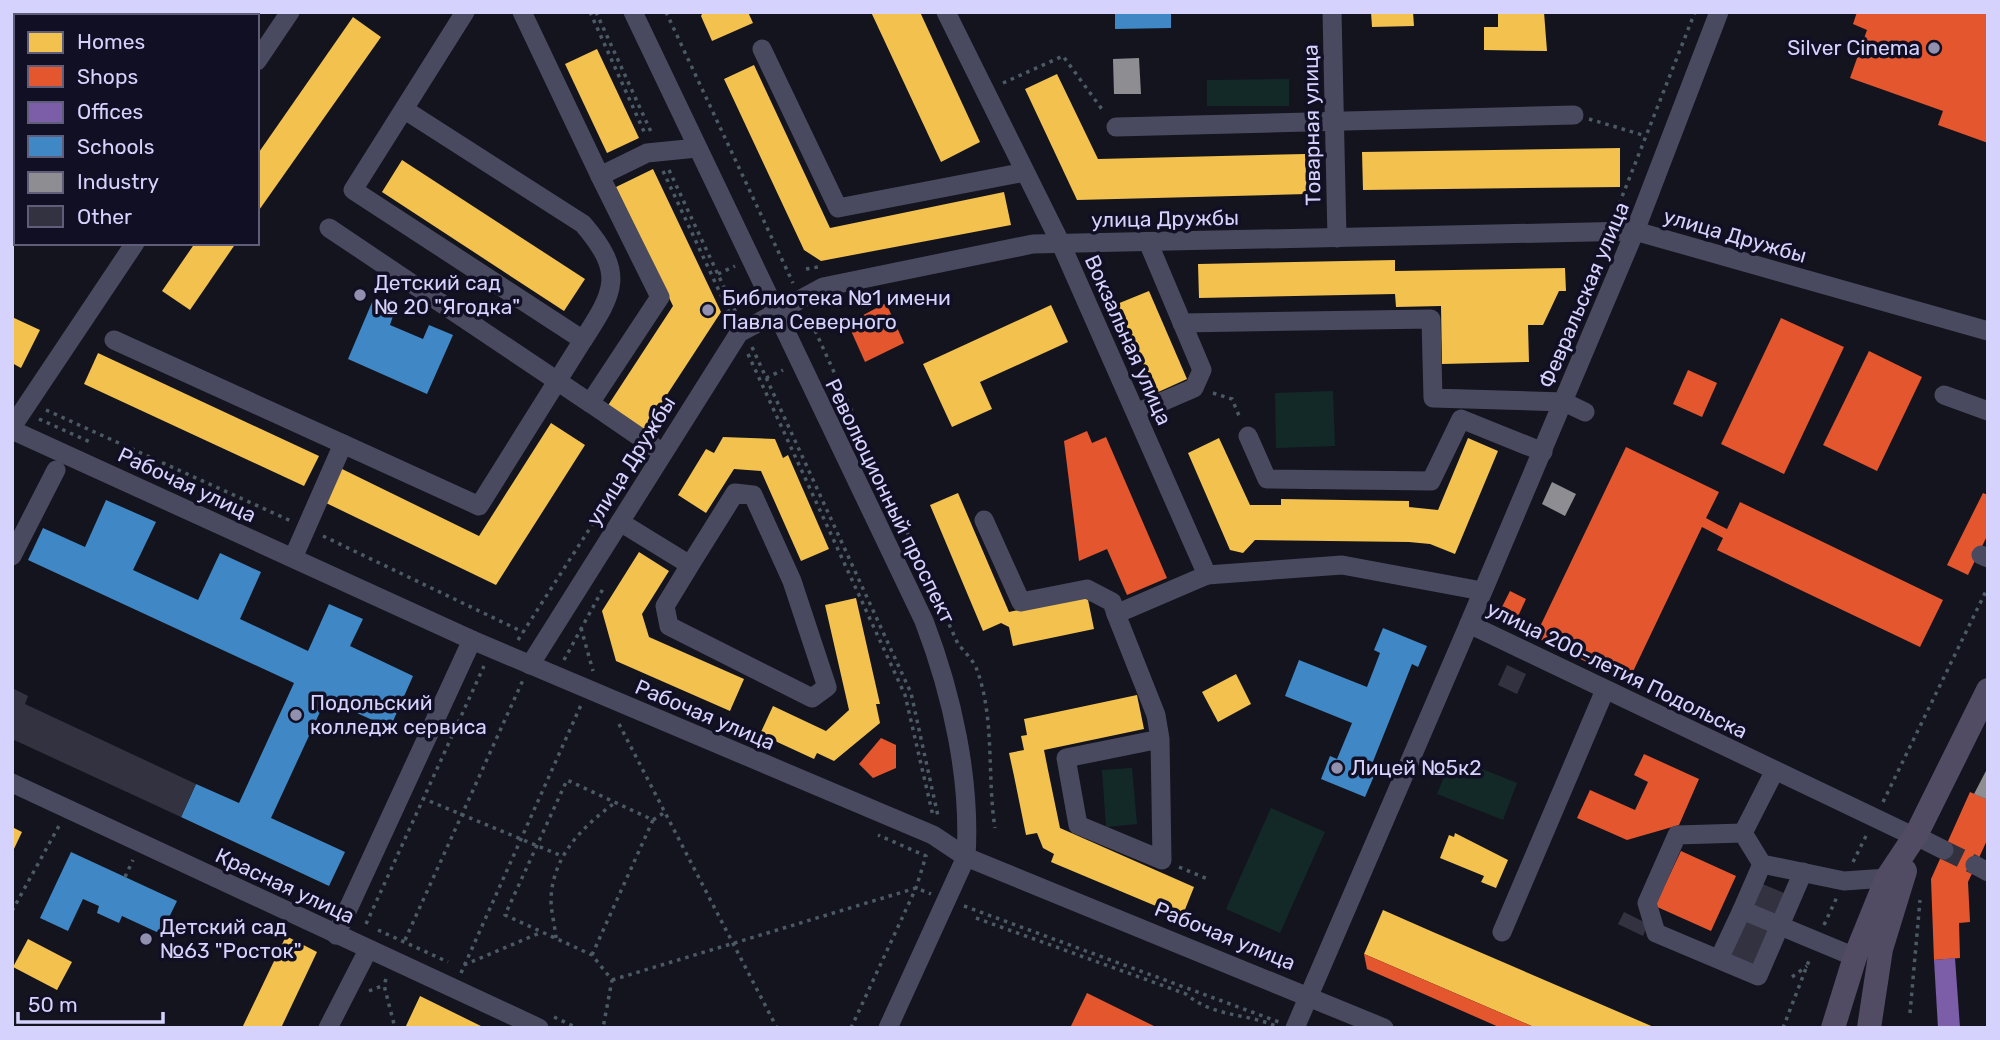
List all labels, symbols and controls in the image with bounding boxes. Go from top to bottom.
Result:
legend [14,14,259,245]
text: Homes [77,29,145,54]
place label: Silver Cinema [1787,35,1920,60]
marker: Silver Cinema [1926,40,1942,56]
street label: Товарная улица [1298,44,1325,206]
text: Shops [77,64,138,89]
text: Offices [77,99,143,124]
text: Schools [77,134,154,159]
text: Industry [77,169,159,194]
street label: Февральская улица [1533,198,1634,392]
street label: улица Дружбы [1661,203,1810,268]
text: Other [77,204,132,229]
street label: улица Дружбы [1091,205,1239,232]
street label: Вокзальная улица [1080,251,1177,429]
place label: Детский сад № 20 "Ягодка" [374,270,520,319]
place label: Библиотека №1 имени Павла Северного [722,285,951,334]
marker: Детский сад № 20 "Ягодка" [352,287,368,303]
marker: Библиотека №1 имени Павла Северного [700,302,716,318]
street label: Революционный проспект [820,375,961,627]
street label: улица Дружбы [581,391,680,530]
street label: Рабочая улица [114,442,260,527]
street label: улица 200-летия Подольска [1483,595,1752,744]
street label: Рабочая улица [632,674,779,755]
place label: Подольский колледж сервиса [310,690,487,739]
marker: Подольский колледж сервиса [288,707,304,723]
place label: Лицей №5к2 [1351,755,1482,780]
marker: Лицей №5к2 [1329,760,1345,776]
street label: Красная улица [212,842,359,929]
street label: Рабочая улица [1151,896,1299,975]
place label: Детский сад №63 "Росток" [160,914,302,963]
marker: Детский сад №63 "Росток" [138,931,154,947]
scale bar [18,981,163,1025]
text: 50 m [28,992,78,1017]

